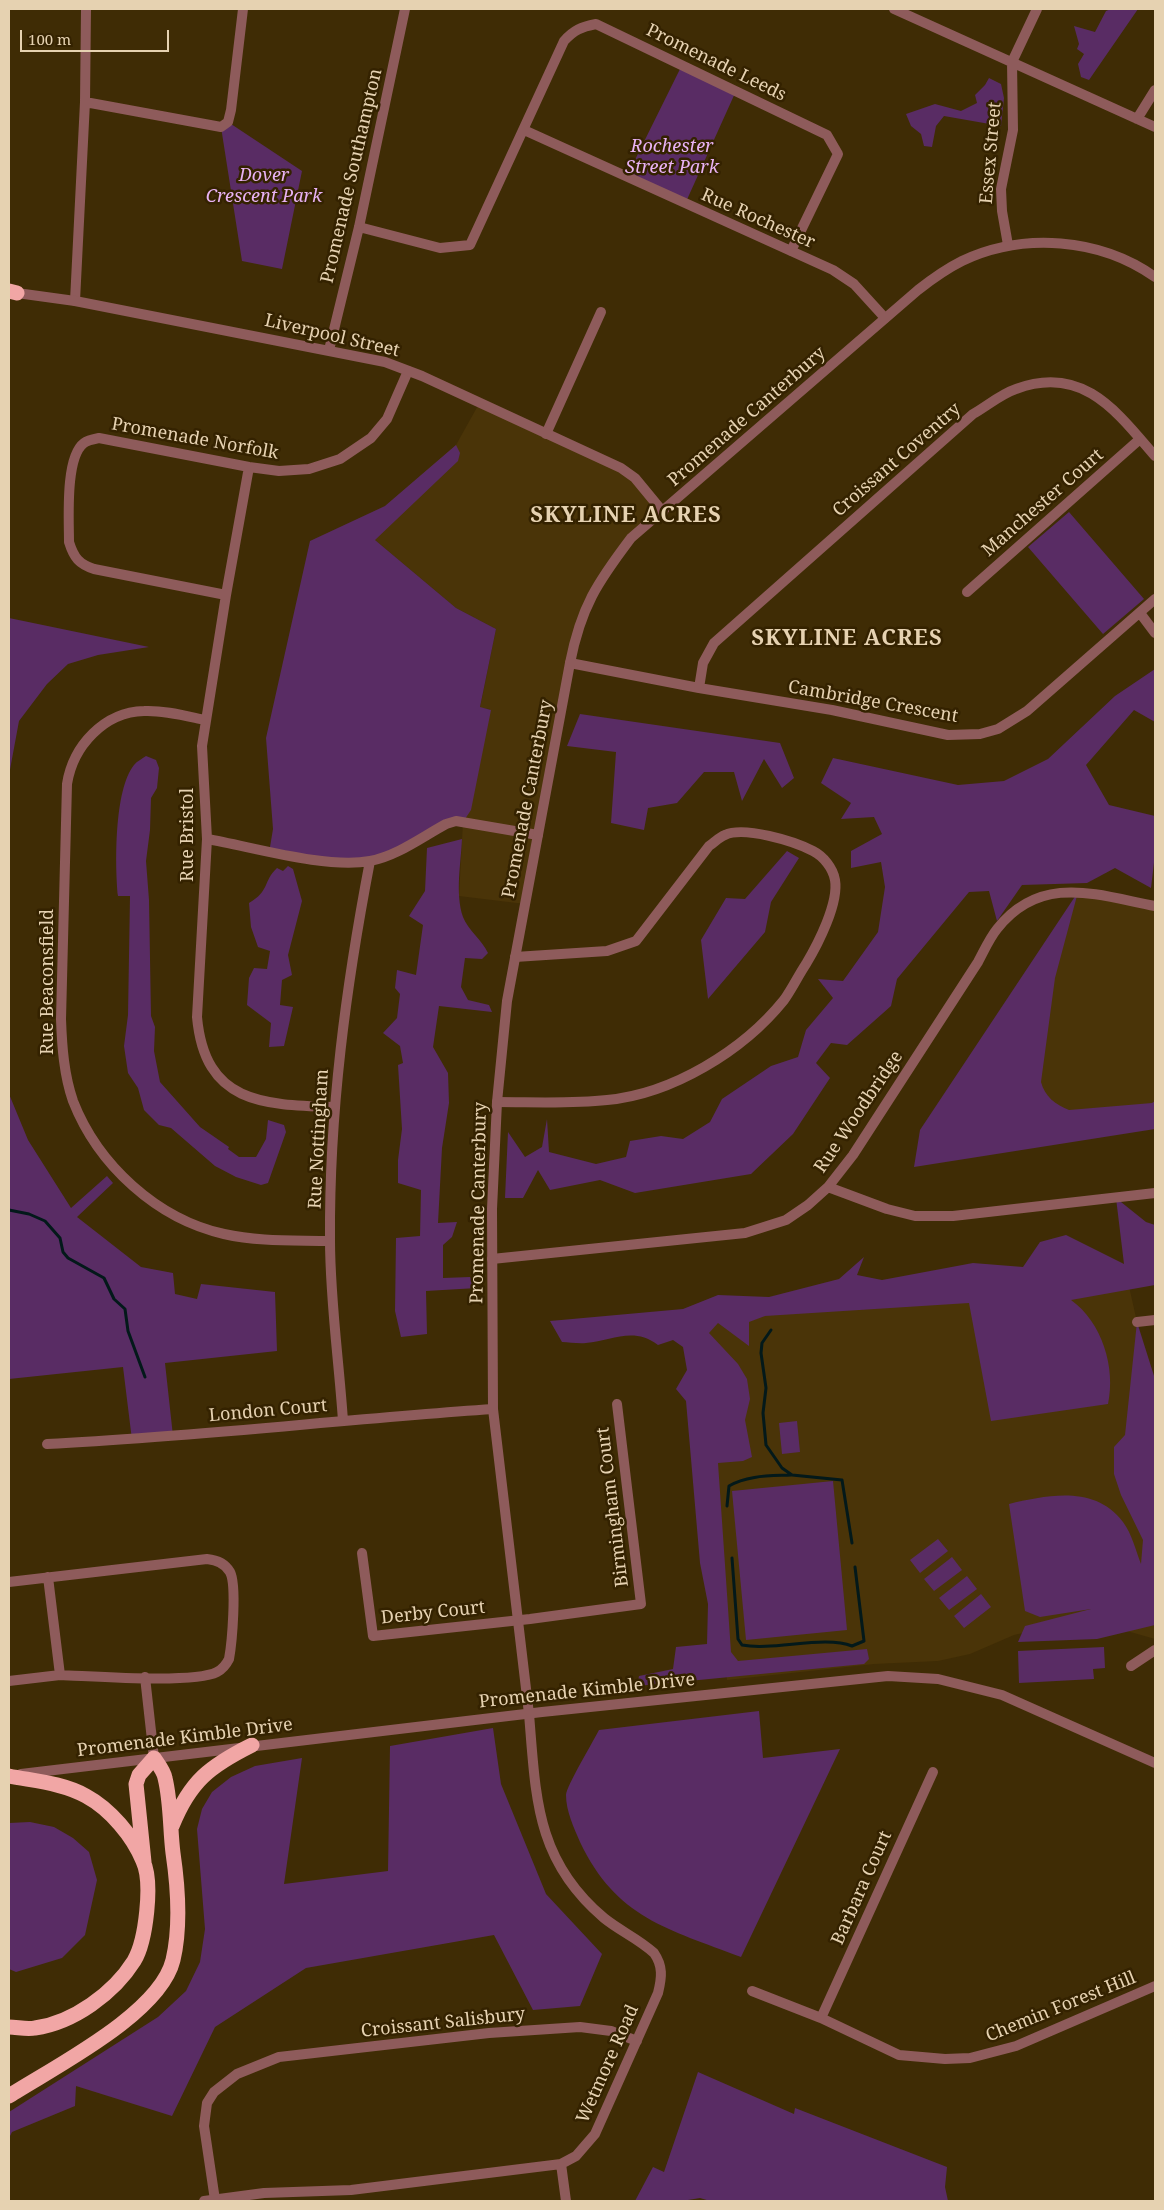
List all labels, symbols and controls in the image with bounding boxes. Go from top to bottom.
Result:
scale bar [22,20,171,52]
street label: Promenade Leeds [642,20,790,106]
text: 100 m [28,29,71,49]
street label: Promenade Southampton [317,67,387,285]
street label: Essex Street [976,101,1006,205]
park label: Rochester Street Park [625,136,719,178]
park label: Dover Crescent Park [206,165,322,208]
street label: Rue Rochester [698,184,818,254]
street label: Liverpool Street [262,310,402,362]
street label: Promenade Canterbury [664,343,830,491]
street label: Croissant Coventry [828,398,966,522]
street label: Promenade Norfolk [110,414,280,464]
street label: Manchester Court [978,445,1108,561]
district label: SKYLINE ACRES [529,503,723,529]
district label: SKYLINE ACRES [750,626,944,652]
street label: Cambridge Crescent [786,676,960,728]
street label: Promenade Canterbury [498,698,558,900]
street label: Rue Bristol [177,788,199,882]
street label: Rue Beaconsfield [37,909,59,1055]
street label: Rue Woodbridge [810,1047,908,1177]
street label: Rue Nottingham [305,1069,333,1209]
street label: Promenade Canterbury [466,1102,492,1304]
street label: London Court [208,1395,328,1427]
street label: Birmingham Court [592,1426,634,1588]
street label: Derby Court [380,1597,486,1629]
street label: Promenade Kimble Drive [478,1669,696,1713]
street label: Promenade Kimble Drive [76,1714,294,1762]
street label: Barbara Court [827,1828,897,1948]
street label: Chemin Forest Hill [983,1967,1139,2047]
street label: Wetmore Road [572,2001,644,2127]
street label: Croissant Salisbury [360,2004,526,2042]

